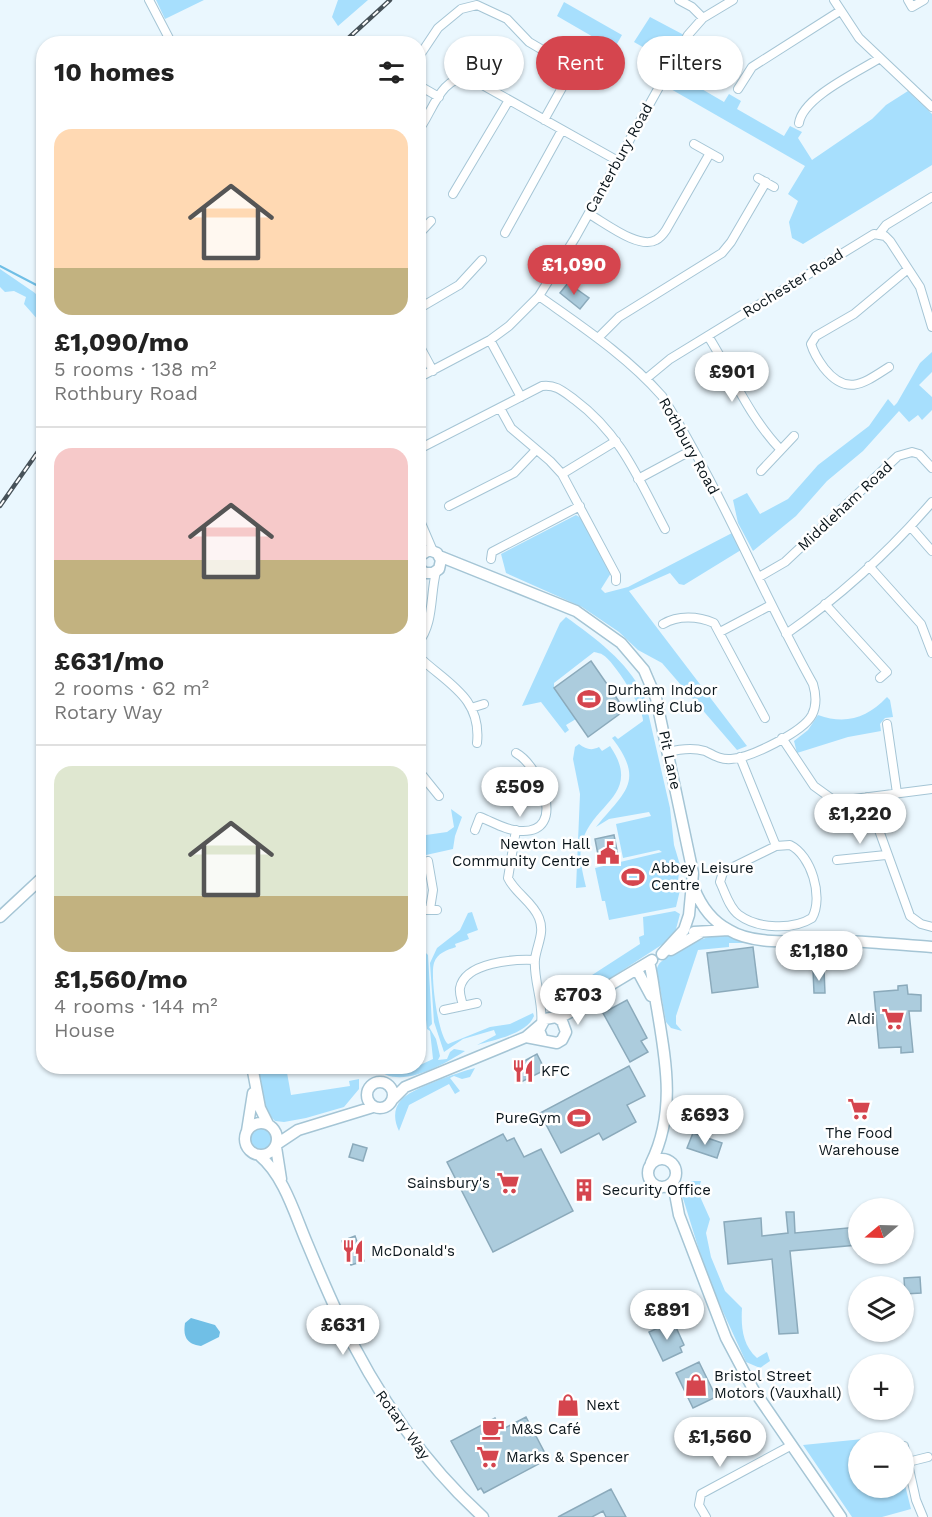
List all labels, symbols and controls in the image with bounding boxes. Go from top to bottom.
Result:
chip: Buy [444,36,524,90]
chip: Rent [536,36,625,90]
chip: Filters [637,36,743,90]
icon: filters [375,56,408,89]
text: 10 homes [54,57,174,87]
street label: Canterbury Road [581,100,657,216]
icon: home [177,168,285,276]
pin: £1,090 [525,245,623,296]
street label: Rochester Road [739,245,847,321]
text: £1,090 [542,252,606,276]
text: £1,090/mo [54,327,189,357]
pin: £901 [696,352,768,403]
text: 5 rooms · 138 m² [54,357,217,381]
text: £901 [709,359,755,383]
text: Rothbury Road [54,381,198,405]
street label: Rothbury Road [655,394,723,498]
street label: Middleham Road [794,458,896,554]
icon: home [177,487,285,595]
text: £631/mo [54,646,164,676]
text: 2 rooms · 62 m² [54,676,209,700]
place label: Durham Indoor Bowling Club [607,681,718,716]
sports icon: Durham Indoor Bowling Club [576,686,602,712]
text: Rotary Way [54,700,162,724]
street label: Pit Lane [655,729,685,791]
pin: £509 [484,767,556,818]
text: £509 [495,774,545,798]
pin: £1,220 [811,794,909,845]
text: £1,220 [828,801,892,825]
icon: home [177,805,285,913]
place label: Newton Hall Community Centre [452,835,590,870]
public building icon: Newton Hall Community Centre [595,840,621,866]
place label: Abbey Leisure Centre [651,859,754,894]
sports icon: Abbey Leisure Centre [620,864,646,890]
pin: £1,180 [770,931,868,982]
text: £1,180 [790,938,848,962]
text: £1,560/mo [54,964,188,994]
pin: £703 [542,975,614,1026]
text: £703 [554,982,602,1006]
text: 4 rooms · 144 m² [54,994,218,1018]
supermarket icon: Aldi [880,1006,906,1032]
place label: Aldi [847,1010,875,1028]
text: House [54,1018,115,1042]
restaurant icon: KFC [510,1058,536,1084]
place label: KFC [541,1062,570,1080]
pin: £693 [669,1095,741,1146]
supermarket icon: The Food Warehouse [846,1096,872,1122]
text: £693 [681,1102,729,1126]
sports icon: PureGym [566,1105,592,1131]
place label: PureGym [495,1109,561,1127]
place label: The Food Warehouse [819,1124,899,1159]
supermarket icon: Sainsbury's [495,1170,521,1196]
place label: Sainsbury's [407,1174,490,1192]
building icon: Security Office [571,1177,597,1203]
place label: Security Office [602,1181,711,1199]
north arrow [848,1198,914,1264]
map controls [848,1198,914,1498]
restaurant icon: McDonald's [340,1238,366,1264]
place label: McDonald's [371,1242,455,1260]
button: layers [848,1276,914,1342]
pin: £891 [631,1290,703,1341]
text: £891 [644,1297,690,1321]
pin: £631 [307,1305,379,1356]
text: £631 [320,1312,366,1336]
button: + [848,1354,914,1420]
place label: Bristol Street Motors (Vauxhall) [714,1367,841,1402]
shop icon: Bristol Street Motors (Vauxhall) [683,1372,709,1398]
street label: Rotary Way [372,1387,434,1463]
shop icon: Next [555,1392,581,1418]
place label: Next [586,1396,620,1414]
cafe icon: M&S Café [480,1416,506,1442]
pin: £1,560 [671,1417,769,1468]
place label: M&S Café [511,1420,581,1438]
text: £1,560 [688,1424,752,1448]
button: − [848,1432,914,1498]
supermarket icon: Marks & Spencer [475,1444,501,1470]
place label: Marks & Spencer [506,1448,629,1466]

